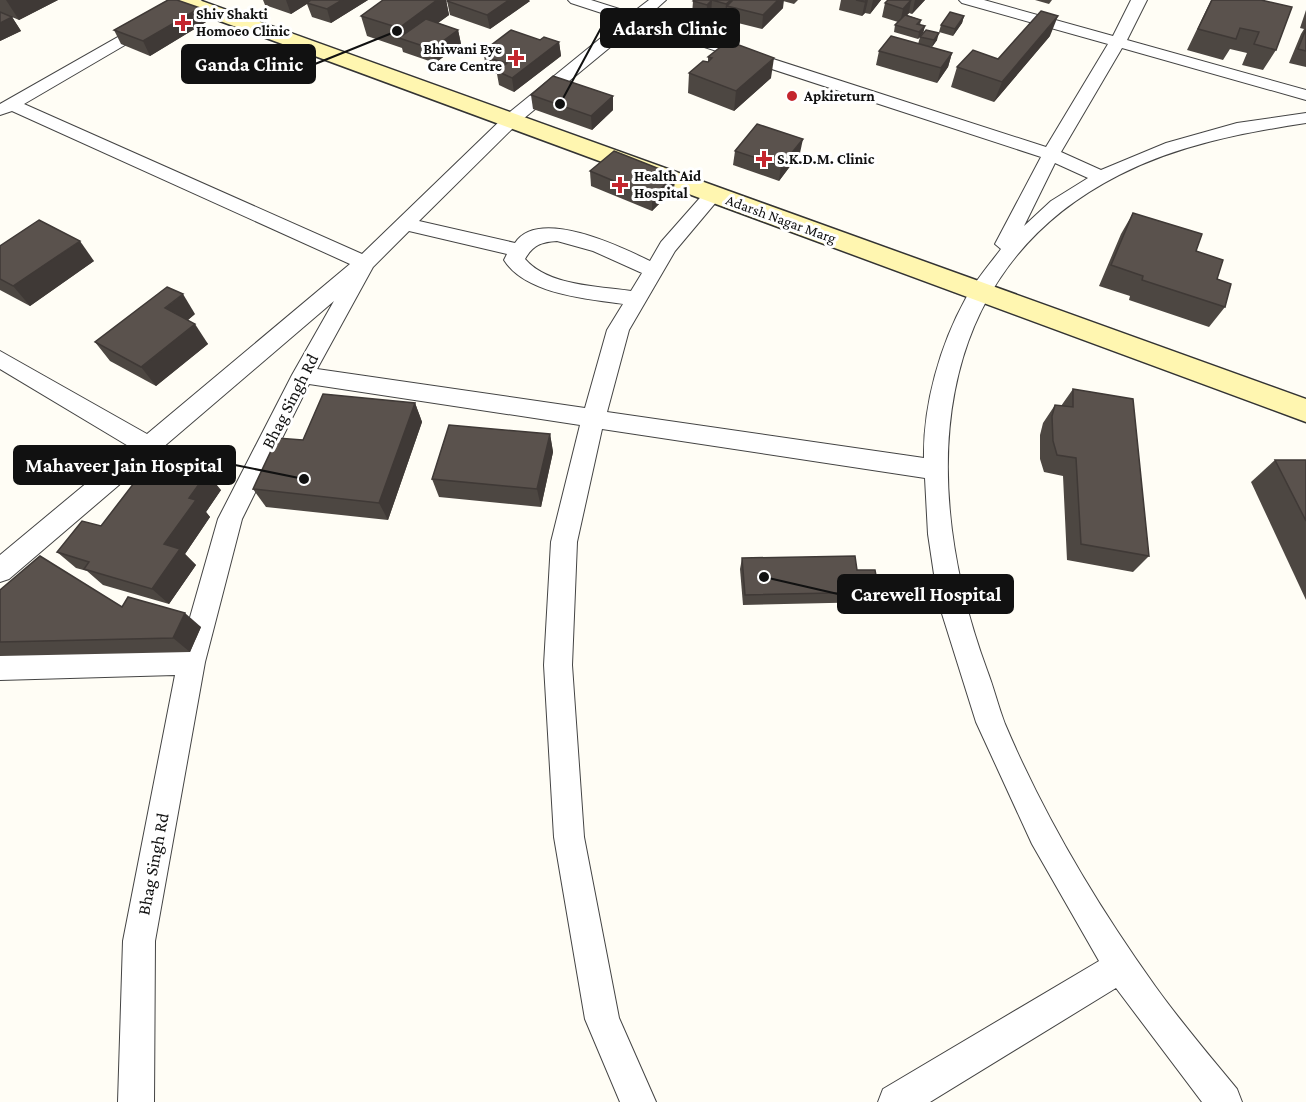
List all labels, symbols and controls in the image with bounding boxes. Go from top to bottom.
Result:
place label: Shiv Shakti Homoeo Clinic [196,6,290,39]
callout: Adarsh Clinic [601,9,739,47]
marker: Shiv Shakti Homoeo Clinic [174,14,192,32]
text: Adarsh Clinic [612,17,727,39]
place label: Bhiwani Eye Care Centre [423,41,502,74]
callout: Ganda Clinic [182,45,315,83]
marker: Bhiwani Eye Care Centre [507,49,525,67]
text: Ganda Clinic [195,53,303,75]
place label: Apkireturn [803,88,875,104]
marker: Apkireturn [785,89,799,103]
marker: S.K.D.M. Clinic [755,150,773,168]
place label: S.K.D.M. Clinic [777,151,875,167]
place label: Health Aid Hospital [634,168,702,201]
marker: Health Aid Hospital [611,176,629,194]
street label: Adarsh Nagar Marg [723,192,838,247]
street label: Bhag Singh Rd [258,350,323,452]
callout: Mahaveer Jain Hospital [14,446,235,484]
text: Mahaveer Jain Hospital [25,454,223,476]
callout: Carewell Hospital [838,575,1013,613]
text: Carewell Hospital [851,583,1001,605]
street label: Bhag Singh Rd [133,811,173,917]

